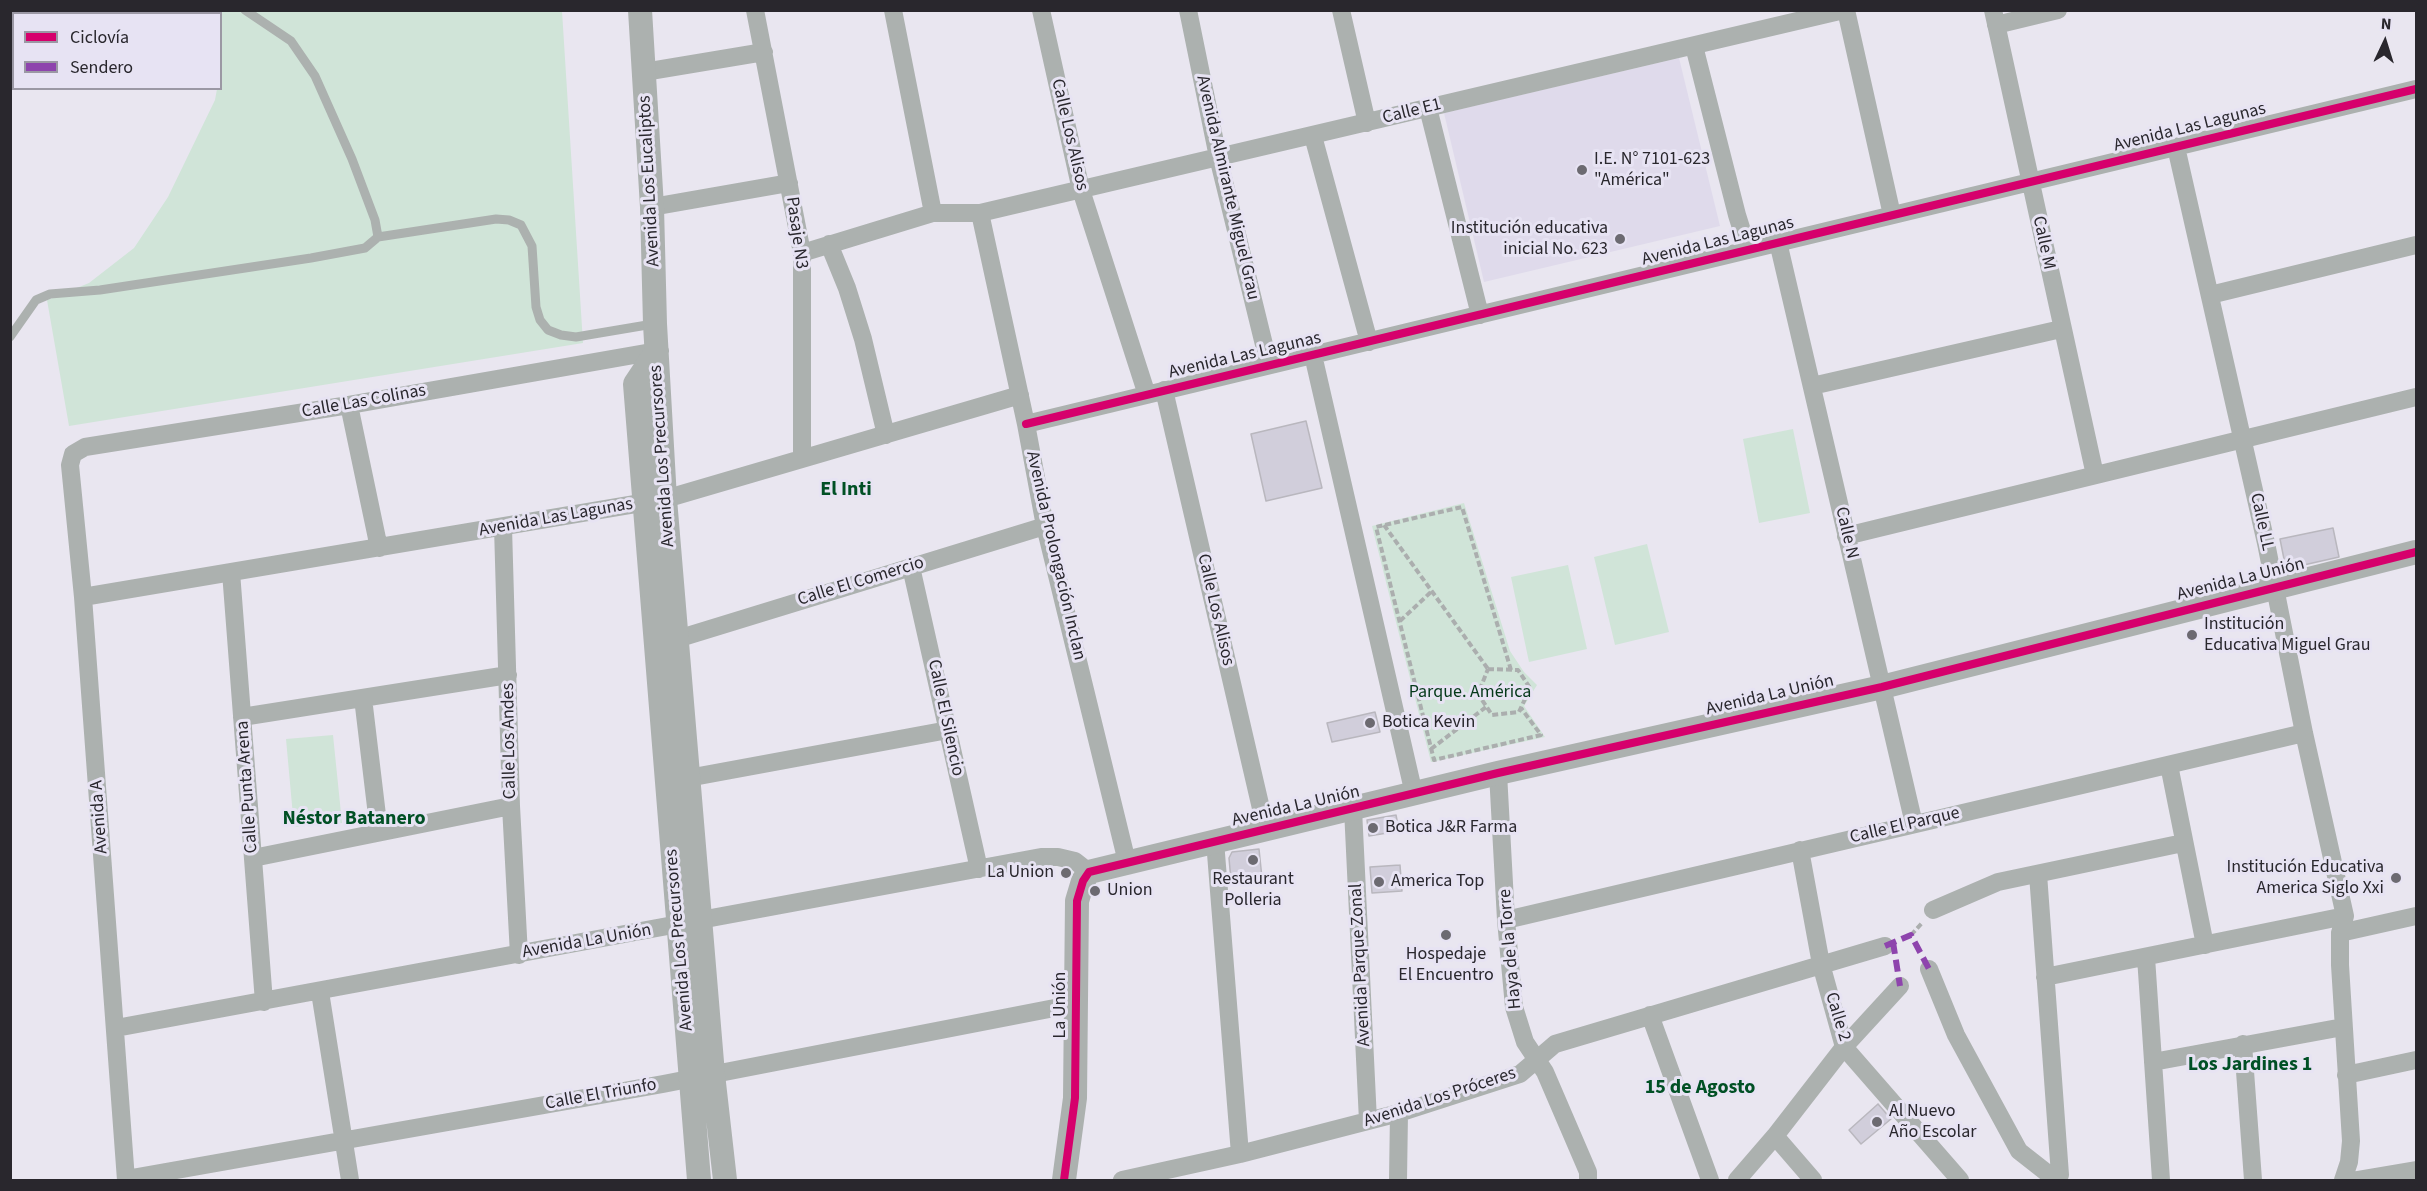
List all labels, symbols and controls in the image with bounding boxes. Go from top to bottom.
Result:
legend [12,12,222,90]
north arrow [2355,12,2415,72]
text: N [2380,13,2392,35]
text: Ciclovía [70,25,129,50]
text: Sendero [70,55,133,80]
street label: Avenida Almirante Miguel Grau [1191,74,1263,302]
street label: Calle Los Alisos [1046,77,1092,193]
street label: Calle E1 [1381,94,1443,130]
street label: Avenida Los Eucaliptos [635,95,665,267]
street label: Avenida Las Lagunas [2112,99,2268,157]
place label: I.E. N° 7101-623 "América" [1594,149,1710,192]
marker: I.E. N° 7101-623 "América" [1575,163,1589,177]
street label: Pasaje N3 [780,196,812,270]
street label: Avenida Las Lagunas [1640,213,1796,271]
street label: Calle M [2027,214,2059,272]
place label: Institución educativa inicial No. 623 [1451,218,1608,260]
marker: Institución educativa inicial No. 623 [1613,232,1627,246]
street label: Avenida Las Lagunas [1167,328,1323,384]
street label: Avenida Los Precursores [646,364,680,548]
street label: Calle Las Colinas [300,380,428,424]
street label: Avenida Prolongación Inclan [1020,449,1090,663]
district label: El Inti [820,479,872,503]
street label: Calle LL [2244,491,2278,553]
street label: Avenida Las Lagunas [477,494,635,542]
street label: Calle N [1830,505,1862,561]
street label: Calle Los Alisos [1192,552,1238,668]
street label: Calle El Comercio [795,553,927,611]
street label: Avenida La Unión [2175,554,2307,606]
place label: Institución Educativa Miguel Grau [2204,614,2370,656]
marker: Institución Educativa Miguel Grau [2185,628,2199,642]
street label: Calle El Silencio [922,658,968,778]
street label: Avenida La Unión [1704,671,1836,721]
park label: Parque. América [1409,682,1531,704]
street label: Calle Los Andes [498,683,522,799]
place label: Botica Kevin [1382,712,1475,734]
marker: Botica Kevin [1363,716,1377,730]
street label: Calle Punta Arena [233,720,263,854]
street label: Avenida A [87,780,113,854]
street label: Avenida La Unión [1230,782,1362,832]
street label: Calle El Parque [1848,803,1962,849]
district label: Néstor Batanero [282,808,426,832]
place label: Botica J&R Farma [1385,817,1517,839]
marker: Botica J&R Farma [1366,821,1380,835]
street label: Avenida Los Precursores [661,848,699,1032]
marker: Restaurant Polleria [1246,853,1260,867]
place label: Institución Educativa America Siglo Xxi [2226,857,2384,900]
place label: La Union [987,862,1054,884]
marker: La Union [1059,866,1073,880]
place label: Restaurant Polleria [1212,869,1294,912]
place label: America Top [1391,871,1484,893]
marker: Institución Educativa America Siglo Xxi [2389,871,2403,885]
marker: America Top [1372,875,1386,889]
place label: Union [1107,880,1152,902]
street label: Avenida Parque Zonal [1346,883,1376,1047]
marker: Union [1088,884,1102,898]
street label: Haya de la Torre [1495,888,1527,1010]
street label: Avenida La Unión [521,920,653,964]
marker: Hospedaje El Encuentro [1439,928,1453,942]
place label: Hospedaje El Encuentro [1398,944,1494,986]
street label: La Unión [1050,972,1072,1038]
street label: Calle 2 [1819,990,1855,1044]
district label: Los Jardines 1 [2188,1054,2312,1078]
street label: Avenida Los Próceres [1361,1063,1519,1133]
street label: Calle El Triunfo [544,1075,658,1115]
district label: 15 de Agosto [1645,1077,1755,1101]
place label: Al Nuevo Año Escolar [1889,1101,1976,1144]
marker: Al Nuevo Año Escolar [1870,1115,1884,1129]

